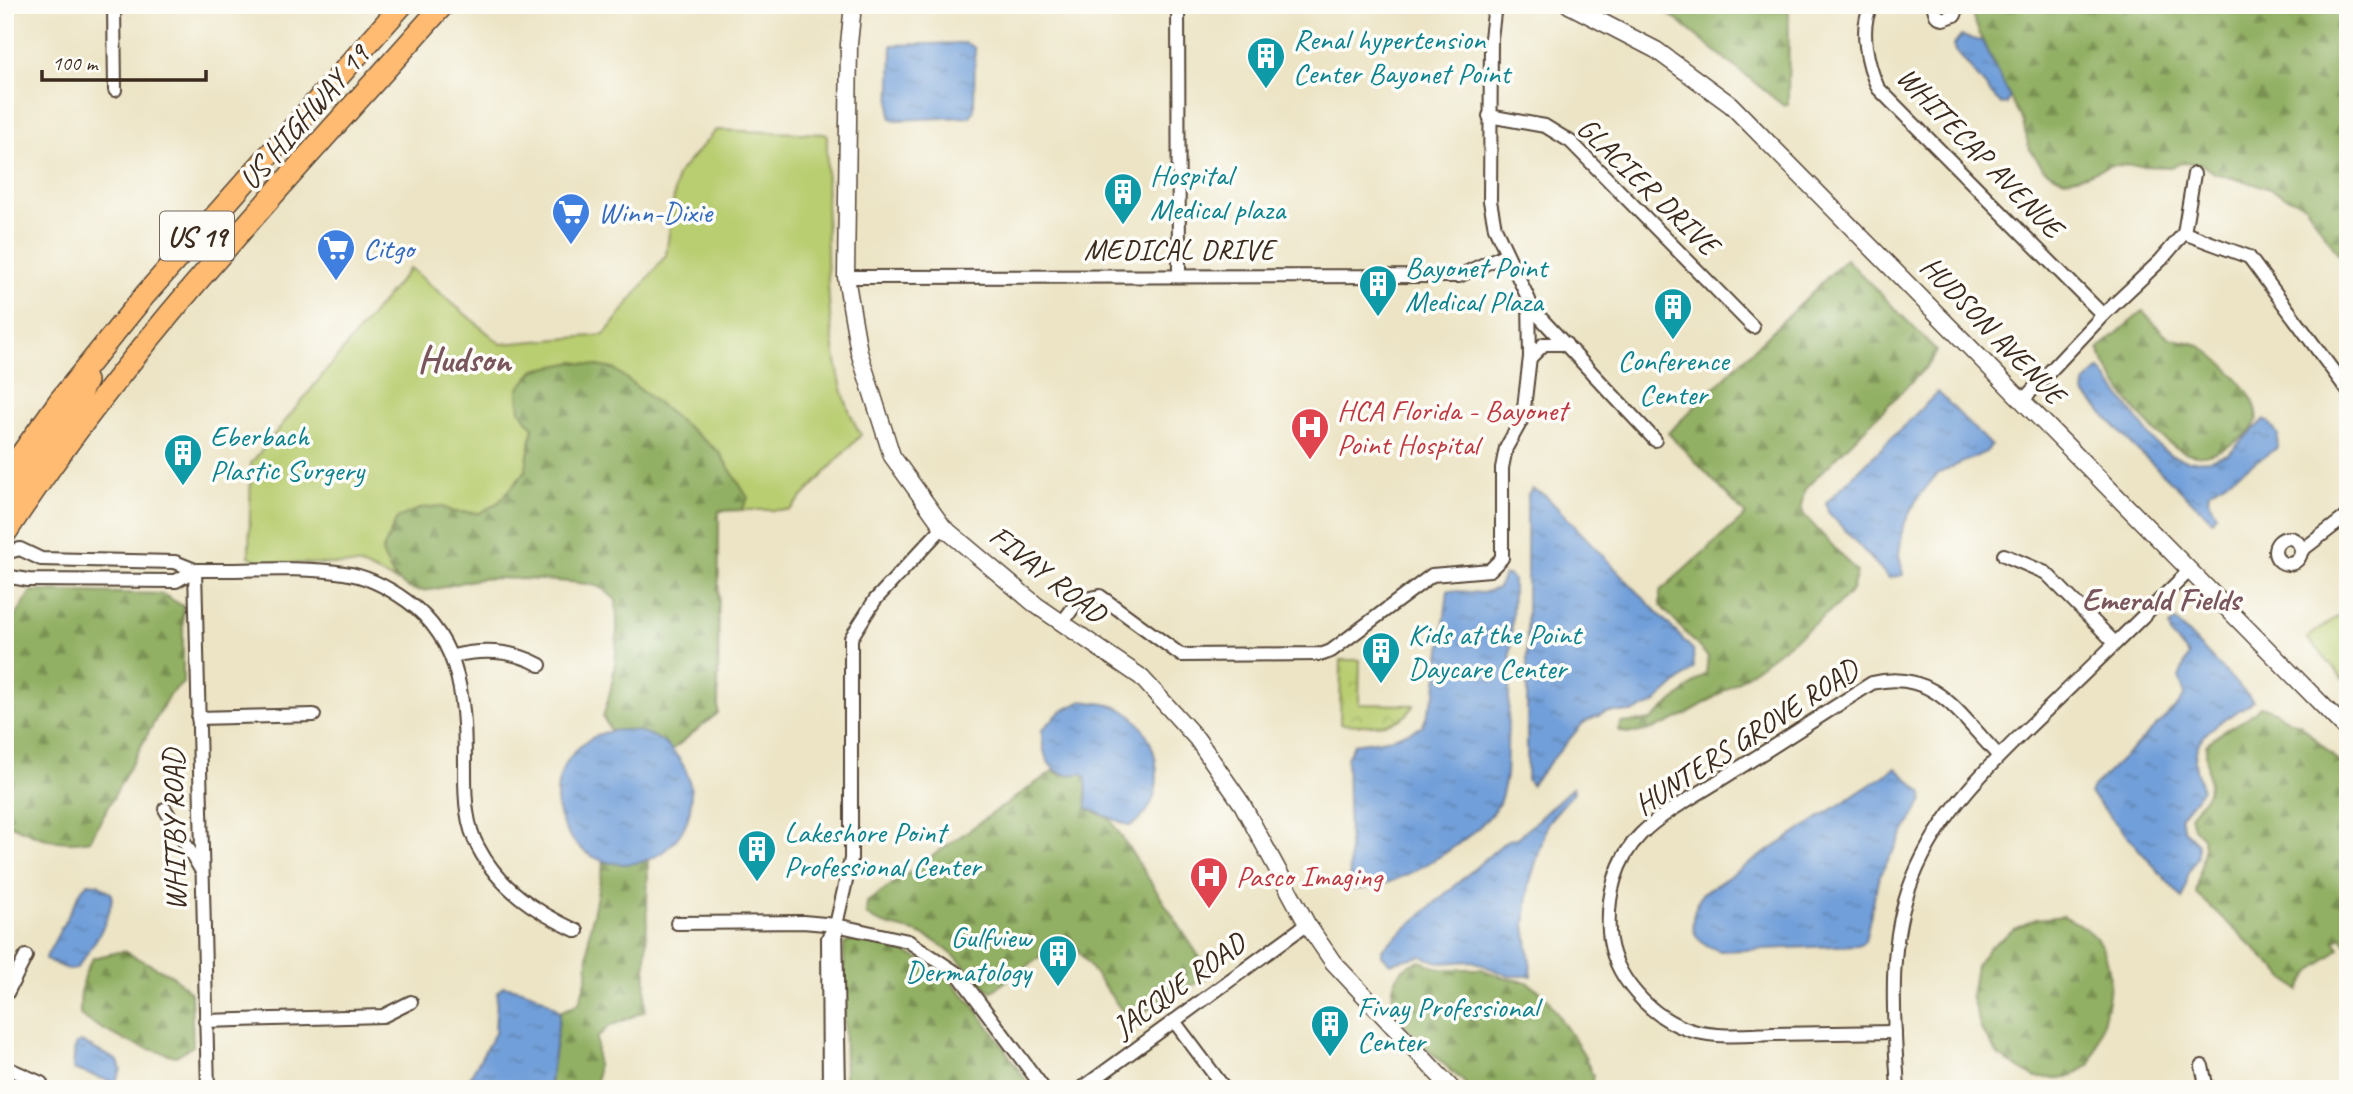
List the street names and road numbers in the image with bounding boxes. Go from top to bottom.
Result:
street label: US HIGHWAY 19 [231,35,379,197]
street label: WHITECAP AVENUE [1889,58,2074,249]
street label: GLACIER DRIVE [1569,109,1730,266]
road number: US 19 [160,212,234,260]
street label: MEDICAL DRIVE [1084,230,1278,268]
street label: HUDSON AVENUE [1912,247,2076,415]
street label: FIVAY ROAD [982,516,1116,633]
street label: HUNTERS GROVE ROAD [1627,649,1867,824]
street label: WHITBY ROAD [154,746,194,911]
street label: JACQUE ROAD [1104,923,1255,1047]

